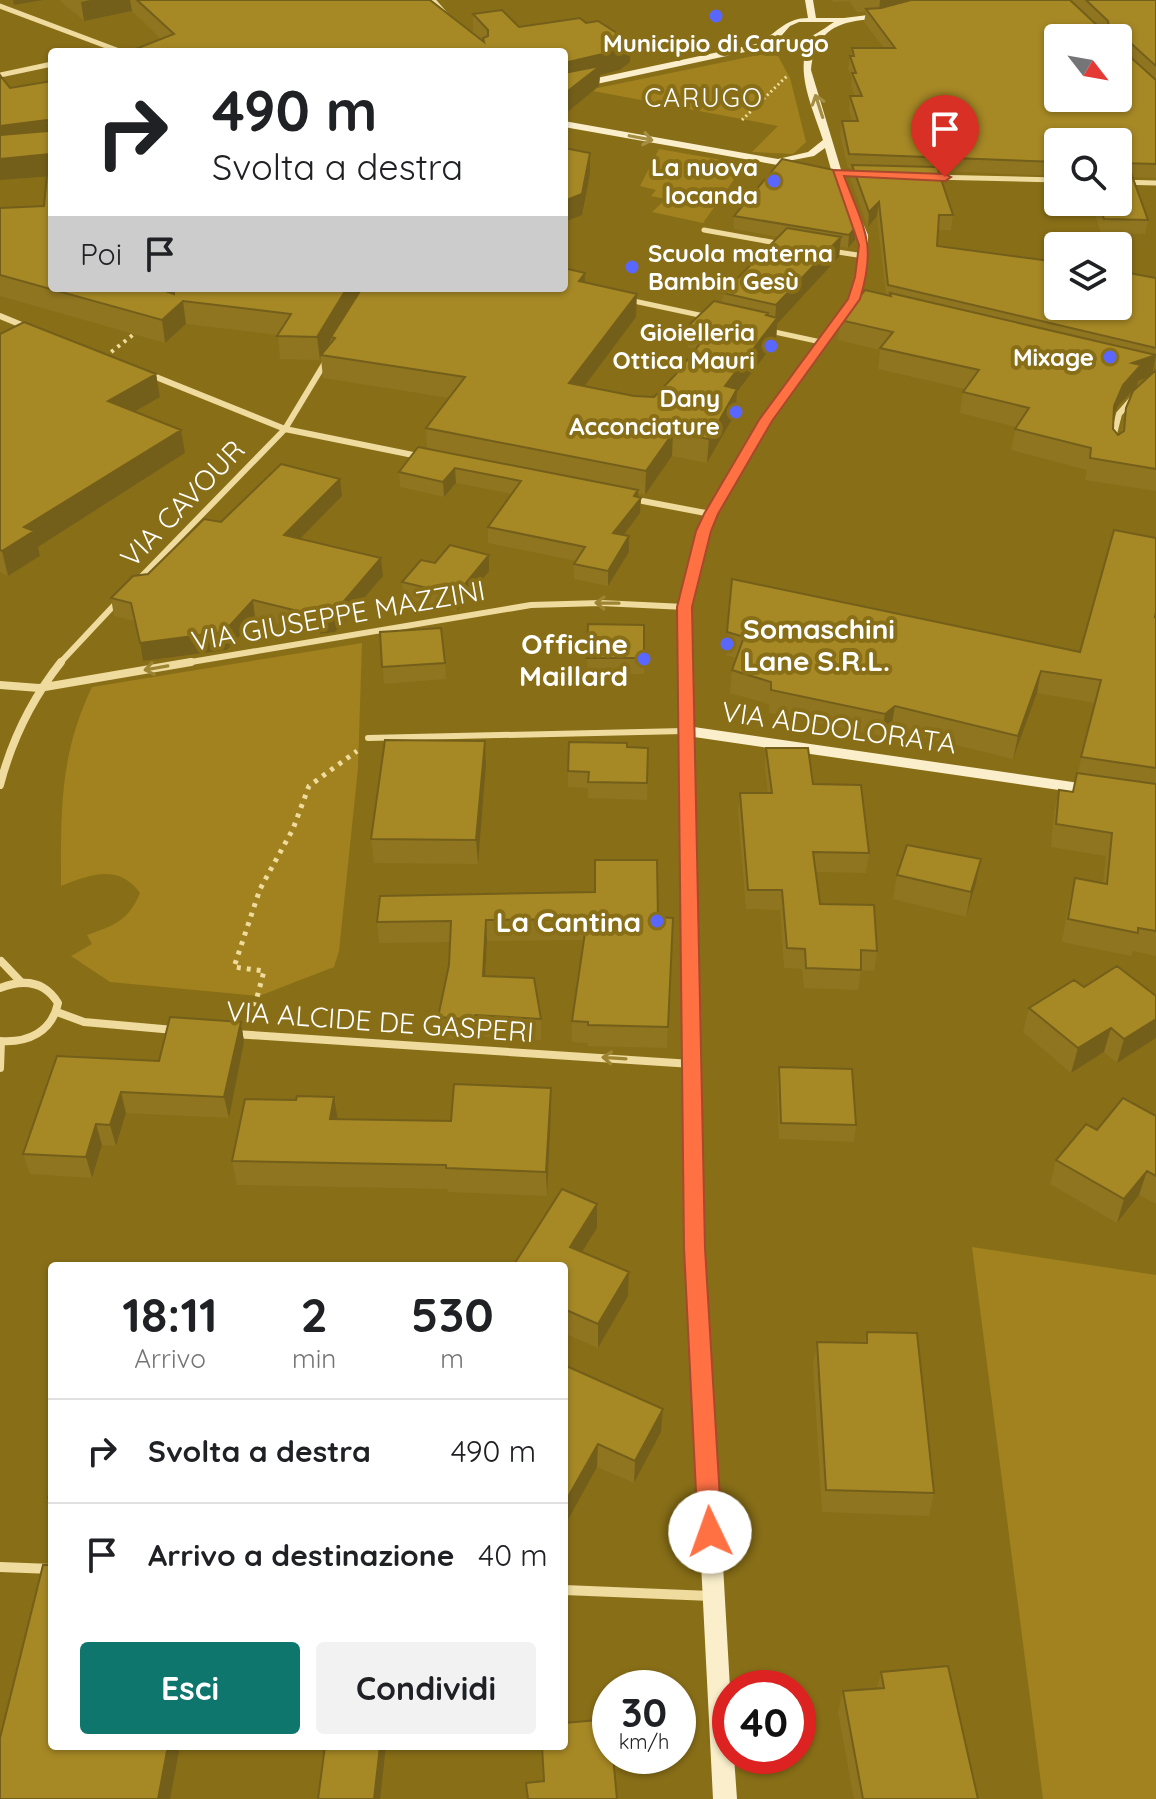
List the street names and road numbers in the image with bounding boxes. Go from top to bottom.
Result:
street label: VIA CAVOUR [113,432,251,574]
street label: VIA GIUSEPPE MAZZINI [188,572,488,658]
street label: VIA ADDOLORATA [720,693,958,761]
street label: VIA ALCIDE DE GASPERI [225,993,535,1049]

